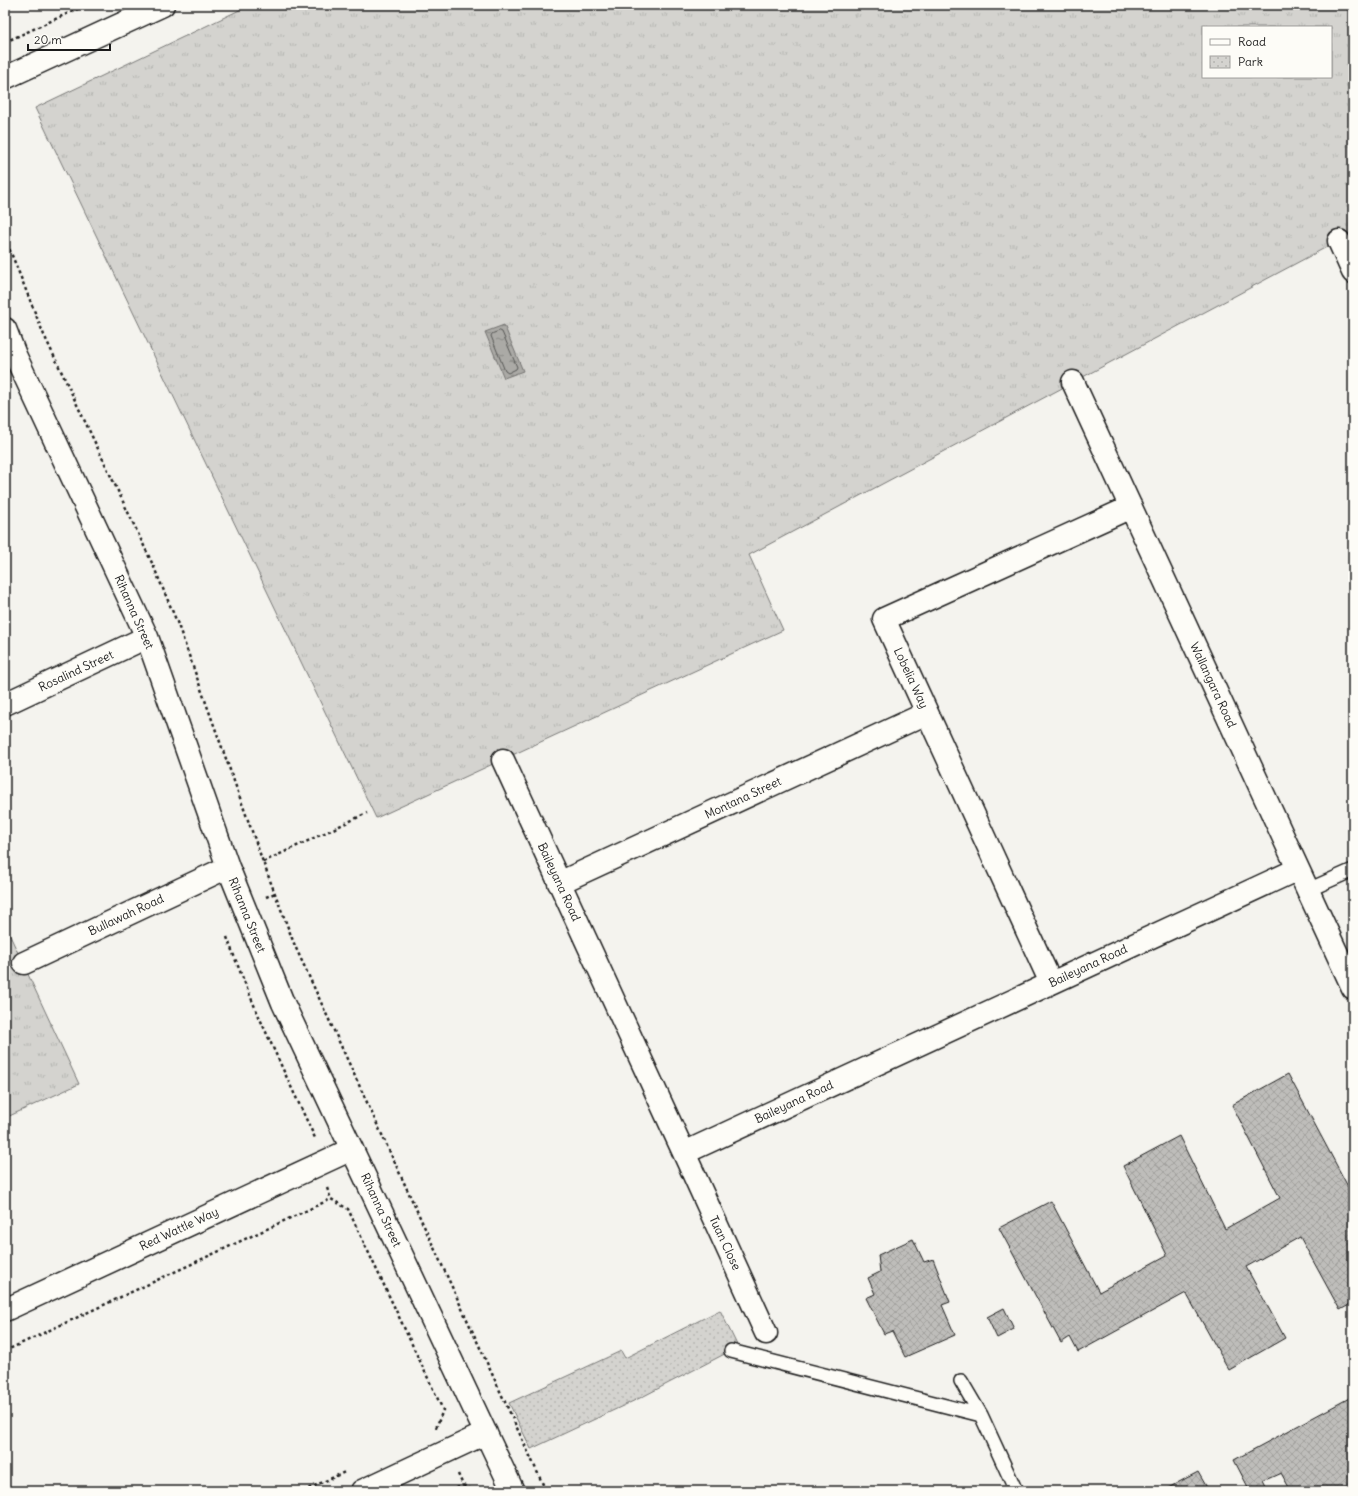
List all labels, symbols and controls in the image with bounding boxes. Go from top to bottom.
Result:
scale bar [28,26,110,52]
legend [1202,26,1332,78]
text: 20 m [34,32,62,47]
text: Road [1238,34,1266,49]
text: Park [1238,54,1263,69]
street label: Rihanna Street [111,572,158,651]
street label: Wallangara Road [1187,640,1240,730]
street label: Lobelia Way [891,645,932,711]
street label: Rosalind Street [36,647,116,694]
street label: Montana Street [702,773,783,822]
street label: Baileyana Road [535,840,584,923]
street label: Rihanna Street [226,875,269,955]
street label: Bullawah Road [86,891,166,939]
street label: Baileyana Road [1046,941,1129,990]
street label: Baileyana Road [752,1077,835,1126]
street label: Rihanna Street [358,1170,405,1249]
street label: Red Wattle Way [137,1204,221,1253]
street label: Tuan Close [706,1213,745,1272]

